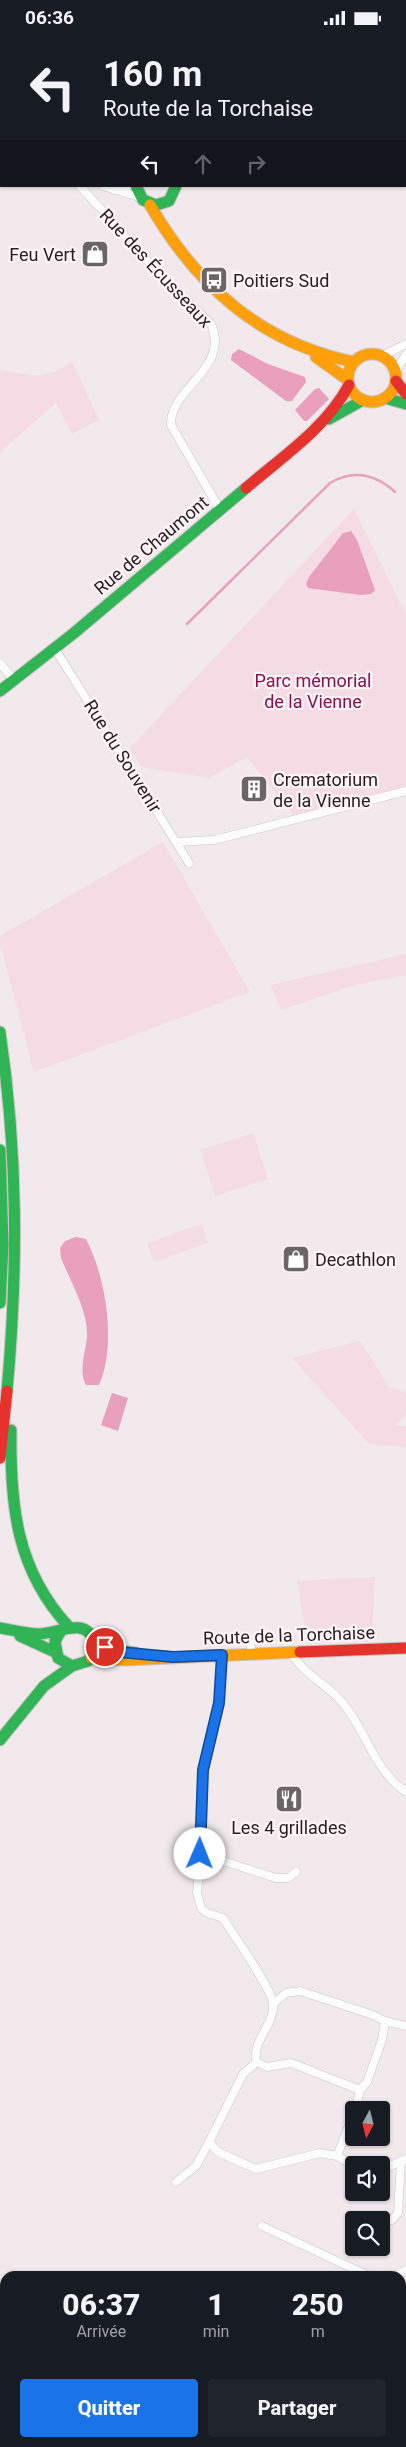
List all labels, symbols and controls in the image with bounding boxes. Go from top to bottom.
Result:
text: 06:36 [25,6,74,29]
text: 160 m [103,54,202,95]
icon: left [20,55,85,120]
text: Route de la Torchaise [103,96,313,121]
icon: left [136,150,164,178]
icon: ahead [189,150,217,178]
icon: right [242,150,270,178]
street label: Rue des Écusseaux [96,204,216,332]
shop icon: Feu Vert [80,239,110,269]
place label: Feu Vert [9,244,76,265]
bus stop icon: Poitiers Sud [199,265,229,295]
place label: Poitiers Sud [233,270,329,291]
street label: Rue de Chaumont [90,491,212,599]
park label: Parc mémorial de la Vienne [255,670,371,712]
street label: Rue du Souvenir [80,696,166,816]
place label: Crematorium de la Vienne [273,769,378,811]
building icon: Crematorium de la Vienne [239,774,269,804]
shop icon: Decathlon [281,1244,311,1274]
place label: Decathlon [315,1249,396,1270]
street label: Route de la Torchaise [203,1622,375,1648]
pin [84,1626,126,1668]
icon: arrive [91,1633,119,1661]
restaurant icon: Les 4 grillades [274,1784,304,1814]
place label: Les 4 grillades [231,1817,347,1838]
position arrow [173,1827,225,1879]
north arrow [345,2101,390,2146]
map controls [345,2101,390,2256]
button: sound [345,2156,390,2201]
button: search [345,2211,390,2256]
text: 06:37 [62,2287,140,2322]
text: 1 [207,2287,225,2322]
text: 250 [292,2287,344,2322]
text: Arrivée [76,2322,126,2341]
text: min [203,2322,229,2341]
text: m [311,2322,325,2341]
button: Quitter [20,2379,198,2437]
button: Partager [208,2379,386,2437]

